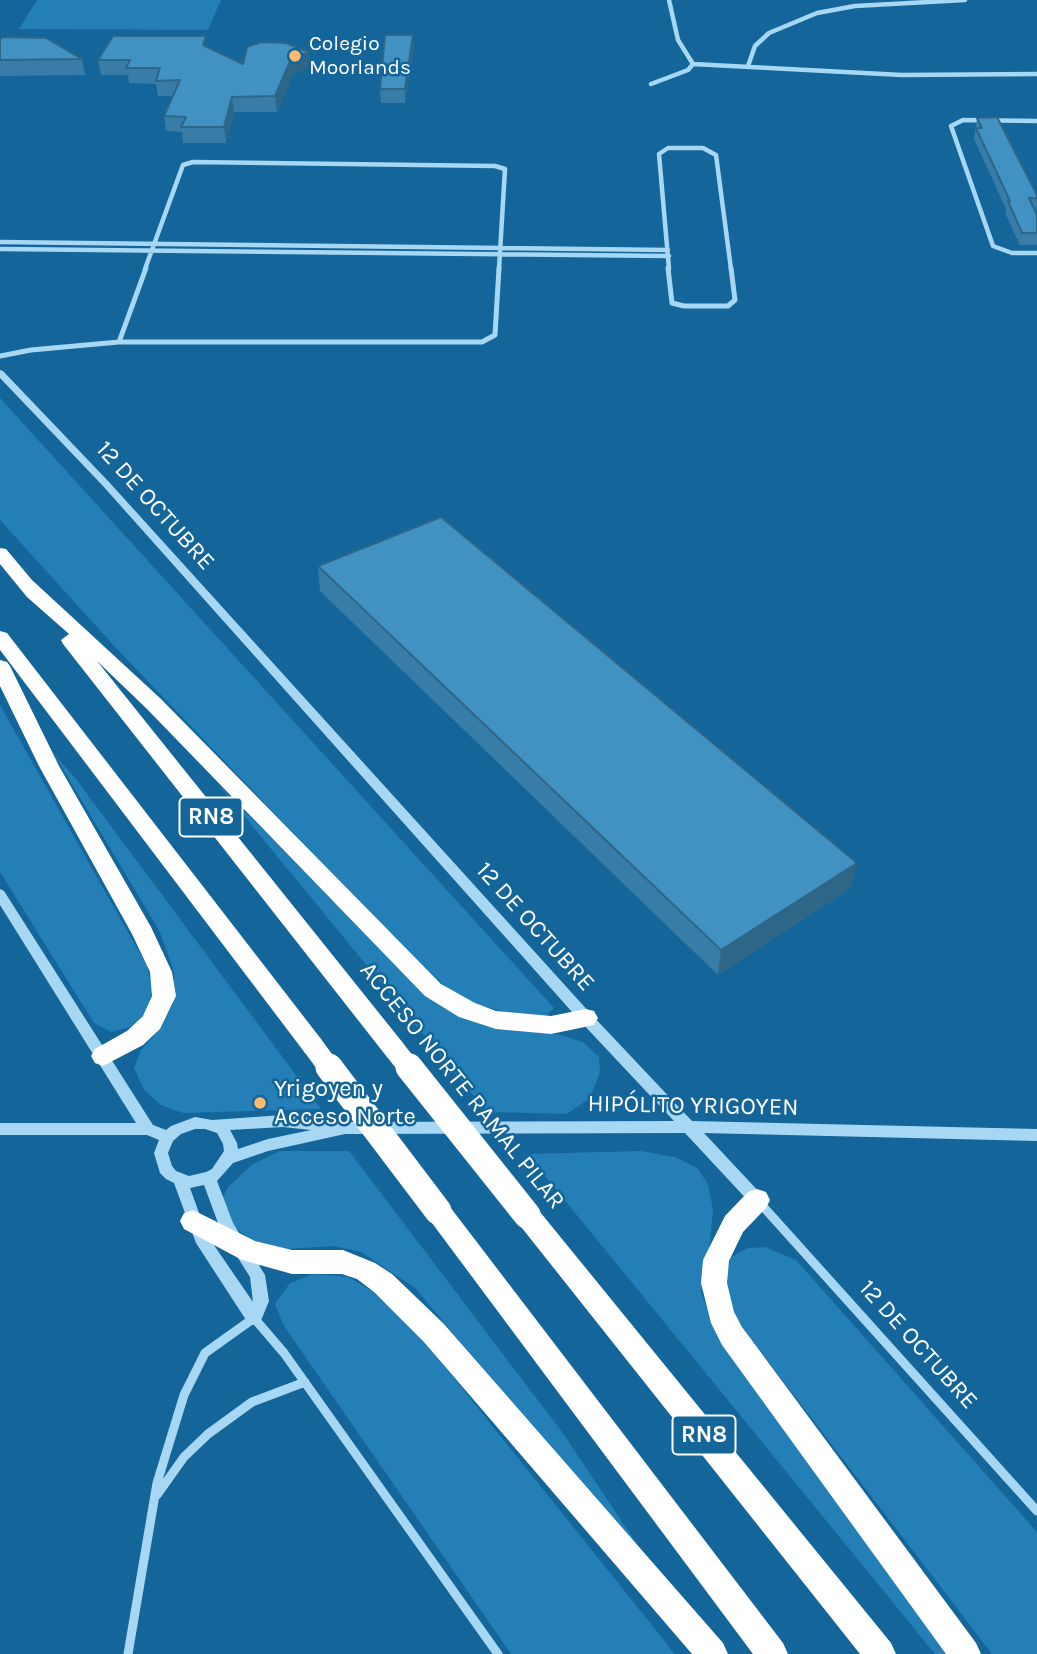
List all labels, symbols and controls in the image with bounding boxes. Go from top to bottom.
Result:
place label: Colegio Moorlands [309,31,411,81]
marker: Colegio Moorlands [287,48,303,64]
street label: 12 DE OCTUBRE [90,436,220,576]
road number: RN8 [180,797,242,836]
street label: 12 DE OCTUBRE [470,857,600,997]
street label: ACCESO NORTE RAMAL PILAR [353,957,571,1215]
place label: Yrigoyen y Acceso Norte [274,1075,416,1131]
street label: HIPÓLITO YRIGOYEN [587,1090,799,1122]
marker: Yrigoyen y Acceso Norte [252,1095,268,1111]
street label: 12 DE OCTUBRE [853,1275,983,1415]
road number: RN8 [672,1416,736,1454]

